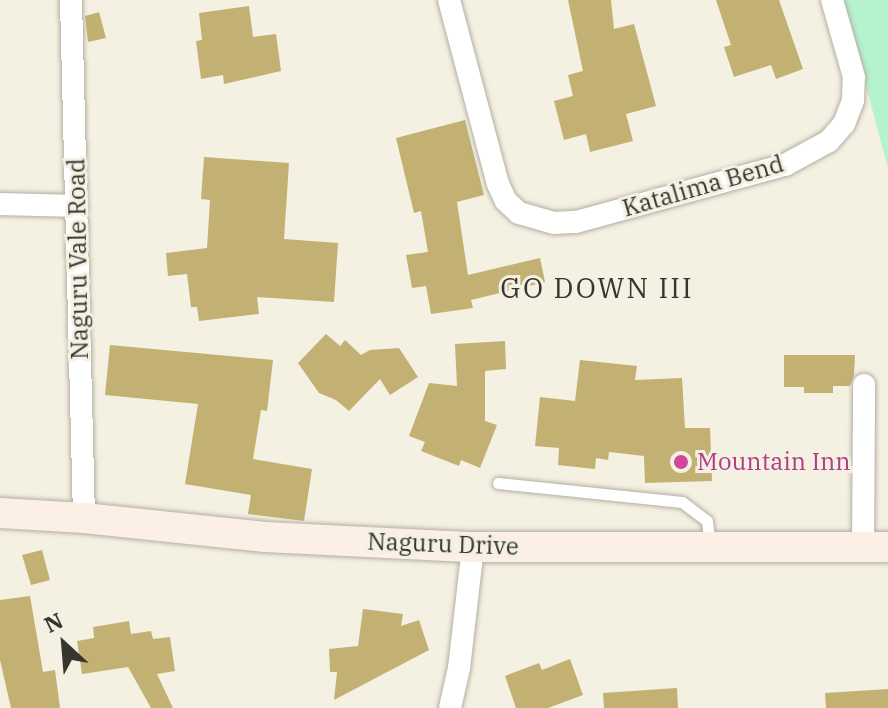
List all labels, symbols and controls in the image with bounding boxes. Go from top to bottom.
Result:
street label: Katalima Bend [619,149,787,223]
street label: Naguru Vale Road [62,158,94,360]
district label: GO DOWN III [500,271,694,305]
place label: Mountain Inn [697,448,851,476]
marker: Mountain Inn [672,453,690,471]
street label: Naguru Drive [367,527,519,561]
north arrow [24,604,104,684]
text: N [39,605,67,639]

